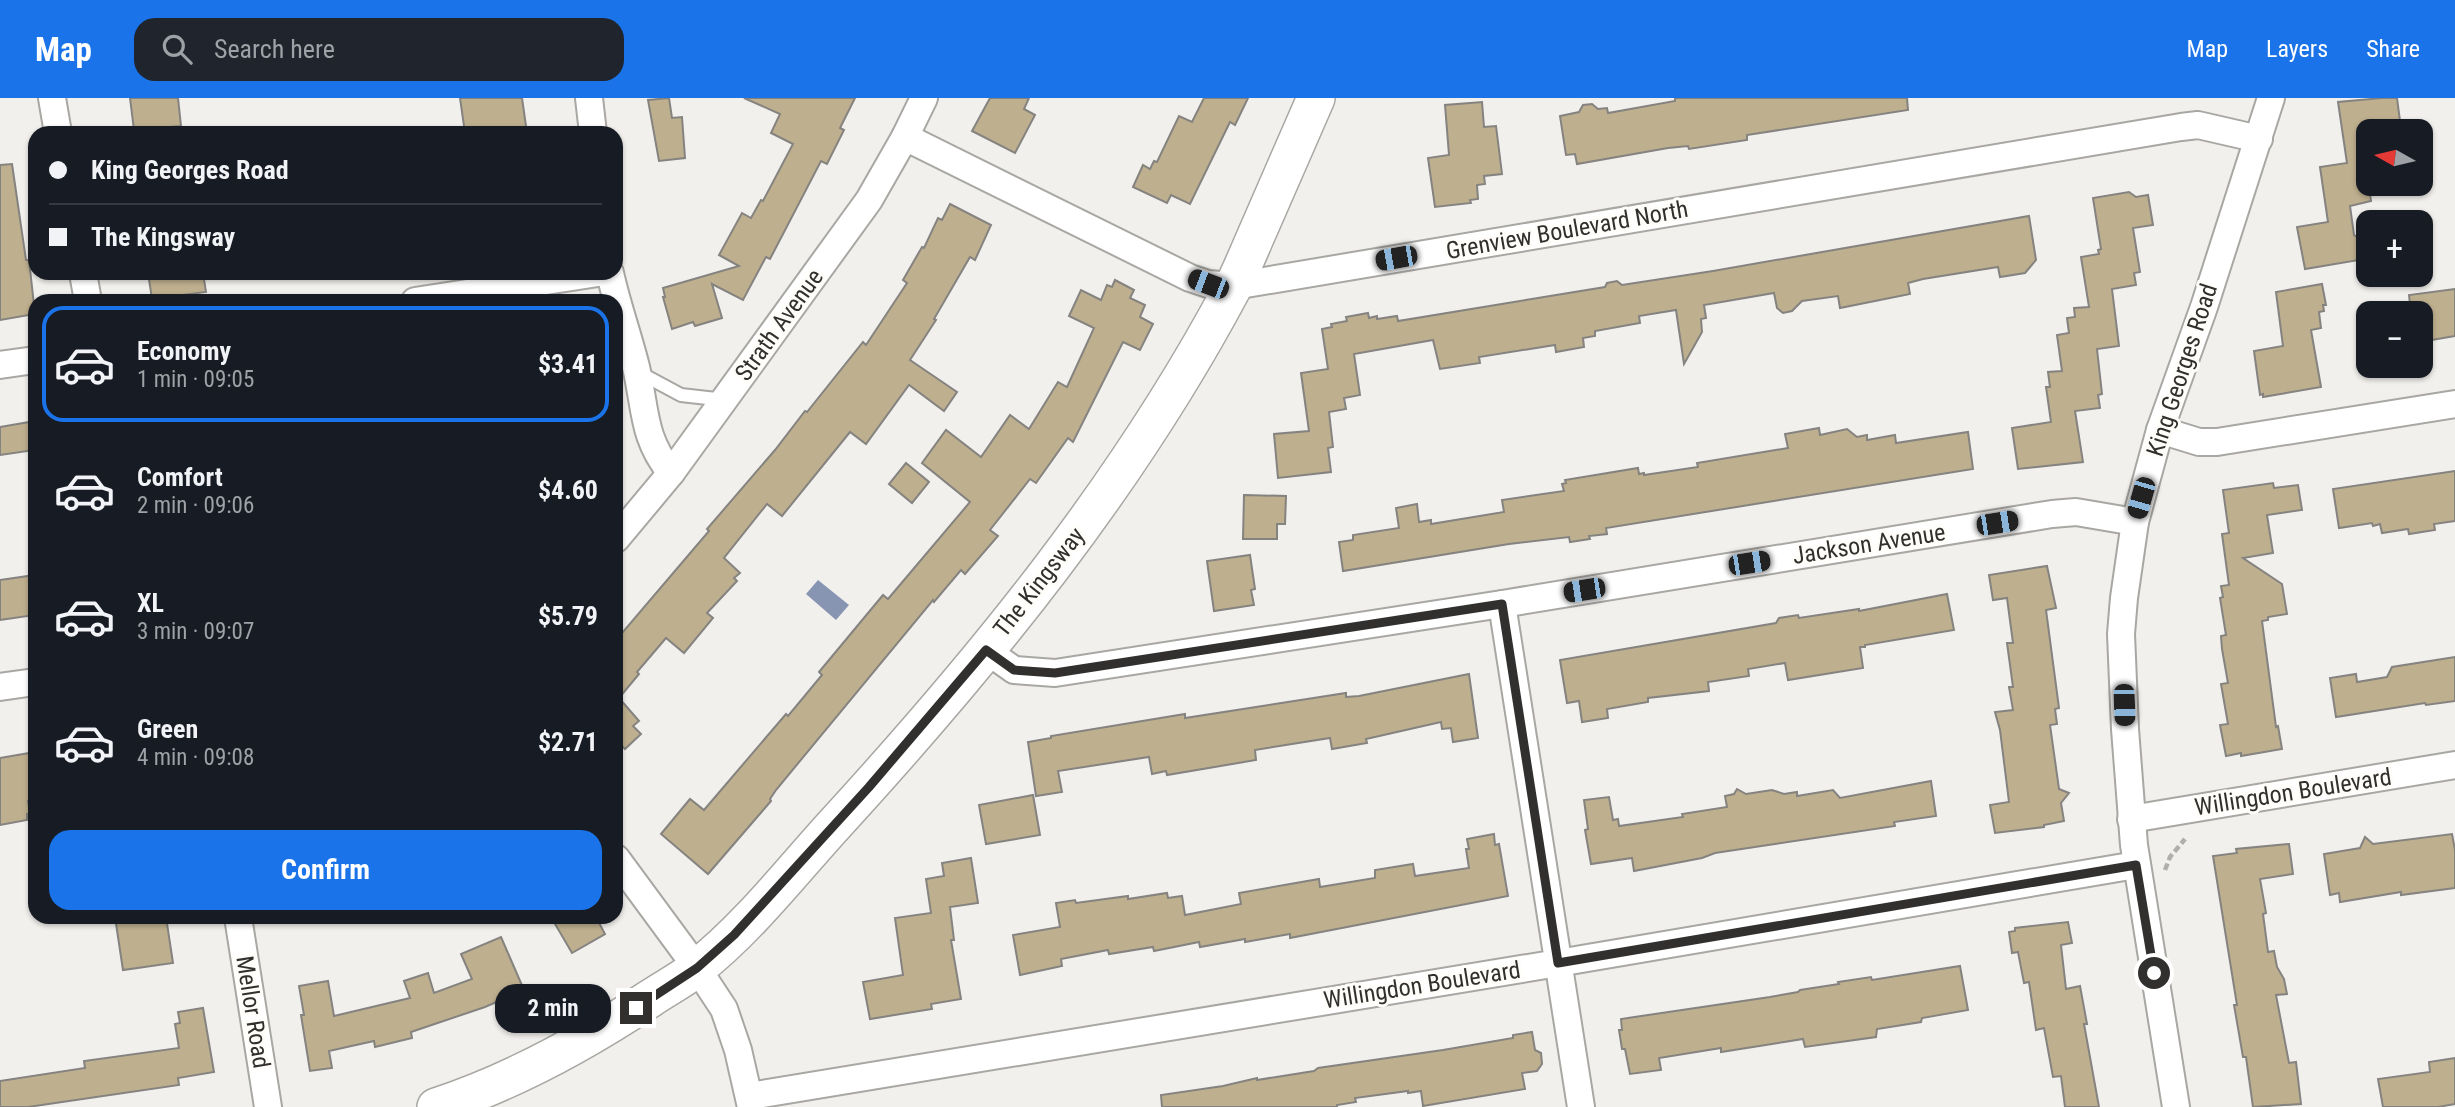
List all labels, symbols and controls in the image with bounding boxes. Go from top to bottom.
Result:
search box [134,18,624,81]
text: Map [35,30,92,69]
icon: search [158,30,196,68]
text: Search here [214,34,335,64]
text: Map [2187,35,2228,63]
text: Layers [2266,35,2328,63]
text: Share [2366,35,2420,63]
north arrow [2356,119,2432,196]
map controls [2356,119,2433,378]
text: King Georges Road [91,155,289,185]
street label: Grenview Boulevard North [1444,195,1690,265]
button: + [2356,210,2433,287]
text: The Kingsway [91,222,235,252]
car [1374,244,1419,272]
street label: Strath Avenue [729,264,829,386]
car [1185,267,1232,301]
street label: King Georges Road [2141,280,2223,460]
button: − [2356,301,2433,378]
icon: car [53,333,116,396]
text: Economy [137,336,231,366]
text: $3.41 [538,349,598,379]
text: 1 min · 09:05 [137,366,254,393]
icon: car [53,459,116,522]
text: Comfort [137,462,223,492]
text: $4.60 [538,475,598,505]
car [2126,475,2157,521]
text: 2 min · 09:06 [137,492,254,519]
car [1975,509,2020,537]
street label: Jackson Avenue [1791,518,1947,570]
street label: The Kingsway [988,522,1090,642]
car [1727,549,1772,577]
car [1562,576,1607,604]
icon: car [53,585,116,648]
text: XL [137,588,164,618]
text: $5.79 [538,601,598,631]
text: 3 min · 09:07 [137,618,254,645]
car [2113,684,2136,726]
icon: car [53,711,116,774]
text: Green [137,714,198,744]
text: $2.71 [538,727,598,757]
text: 4 min · 09:08 [137,744,254,771]
street label: Willingdon Boulevard [2193,763,2393,821]
button: Confirm [49,830,602,910]
street label: Mellor Road [230,954,276,1070]
street label: Willingdon Boulevard [1322,956,1522,1014]
route start [2138,957,2170,989]
callout: 2 min [496,984,612,1032]
route end [620,992,652,1024]
text: 2 min [527,995,579,1022]

